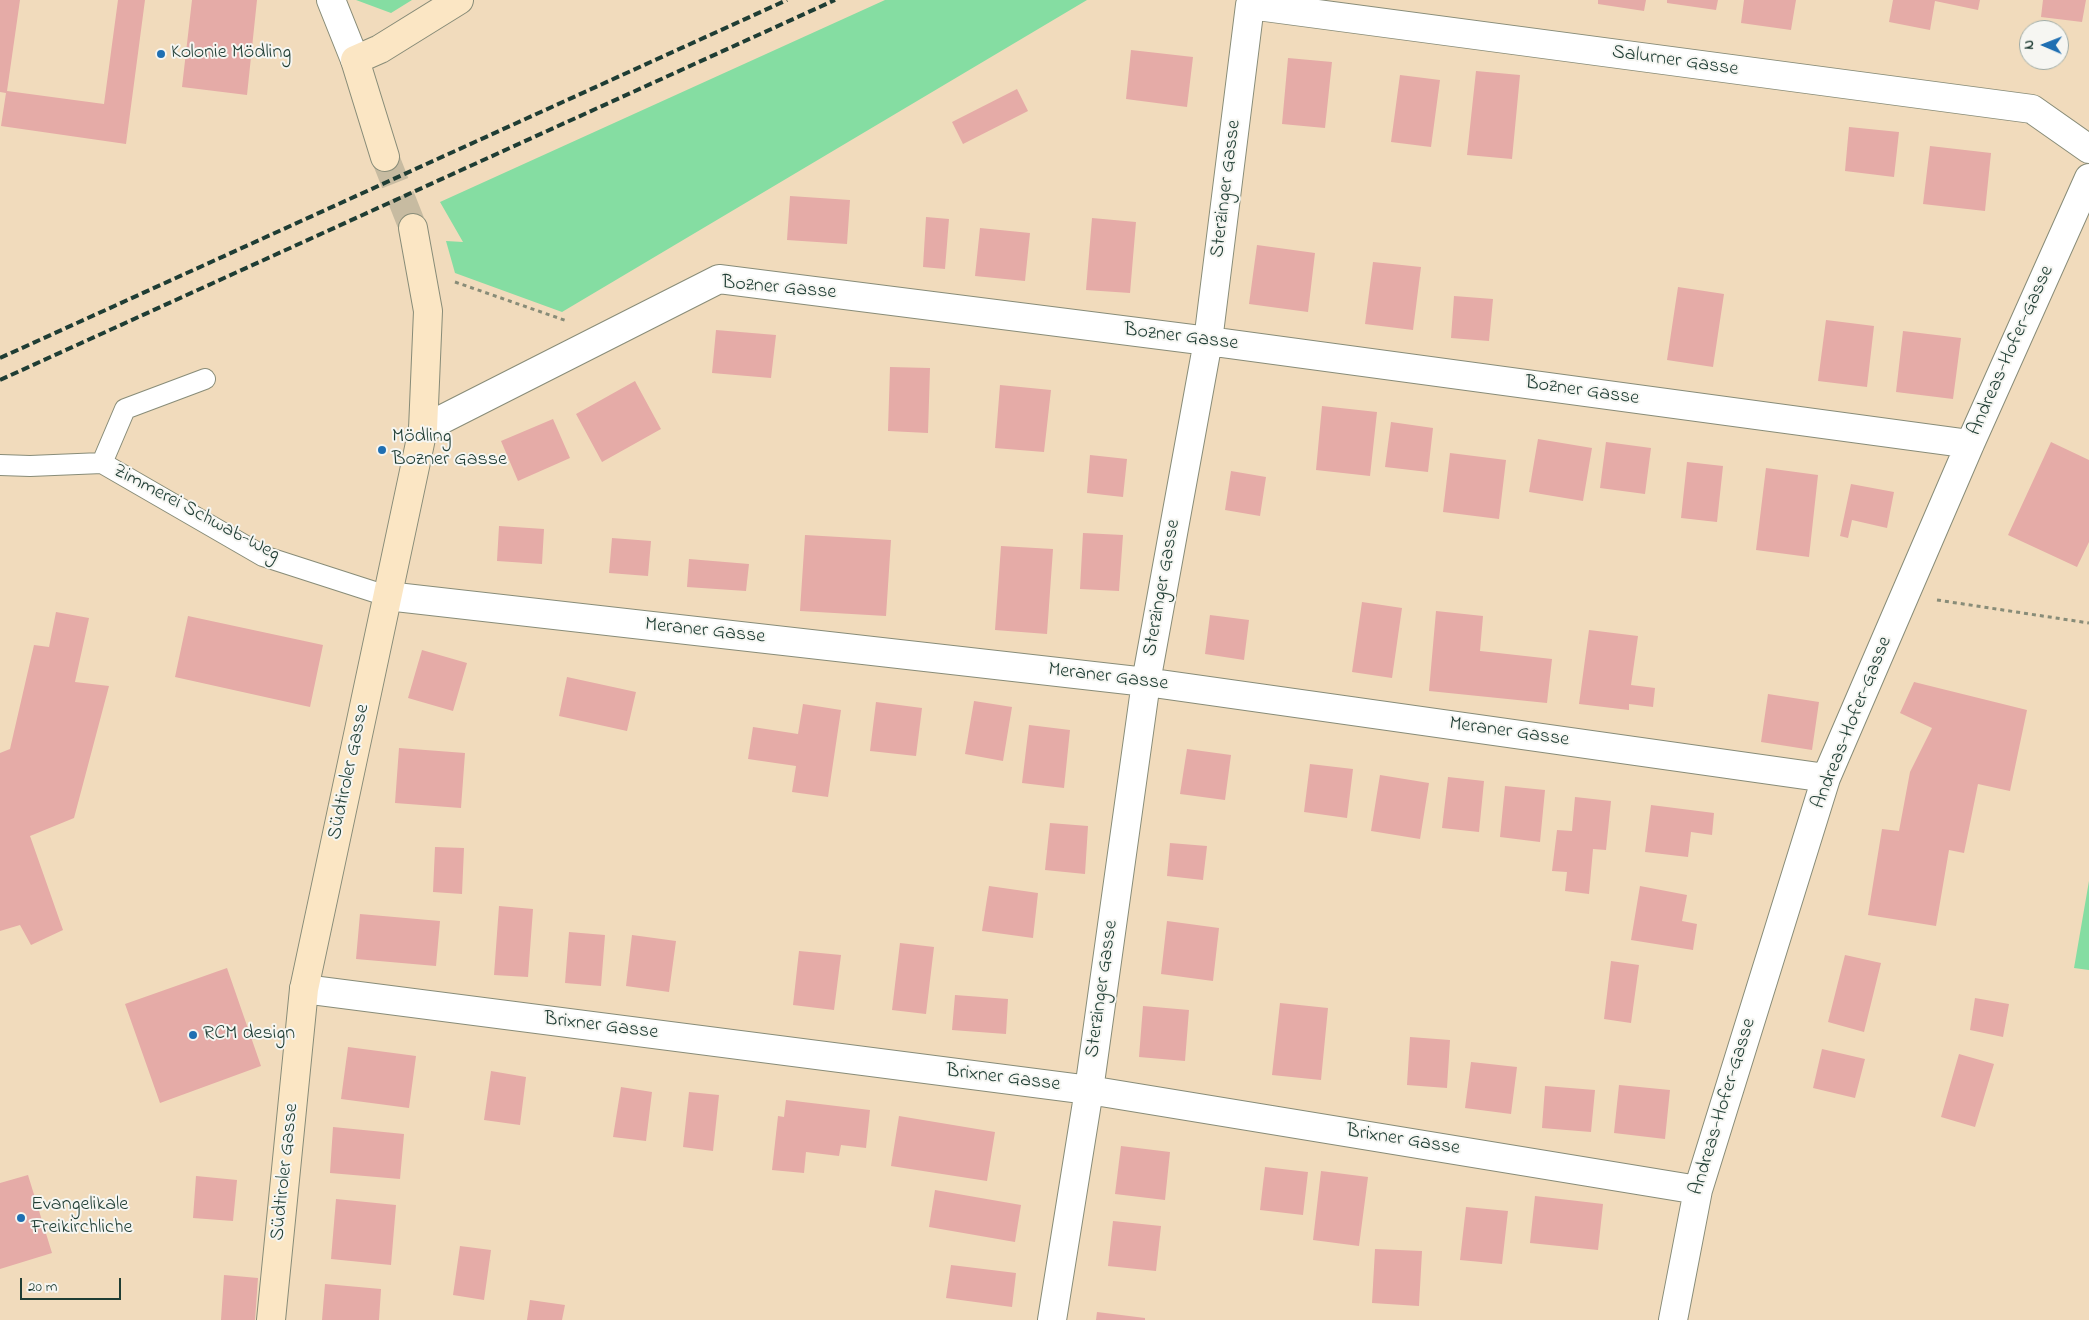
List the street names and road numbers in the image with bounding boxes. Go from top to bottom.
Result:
street label: Salurner Gasse [1610,41,1740,83]
street label: Sterzinger Gasse [1207,119,1247,259]
street label: Andreas-Hofer-Gasse [1964,262,2060,440]
street label: Bozner Gasse [721,272,837,306]
street label: Bozner Gasse [1123,319,1239,357]
street label: Bozner Gasse [1523,372,1641,412]
street label: Zimmerei Schwab-Weg [109,460,283,568]
street label: Sterzinger Gasse [1139,518,1187,658]
street label: Meraner Gasse [644,614,766,650]
street label: Andreas-Hofer-Gasse [1807,633,1899,813]
street label: Meraner Gasse [1047,659,1169,697]
street label: Südtiroler Gasse [324,702,376,842]
street label: Meraner Gasse [1448,713,1570,753]
street label: Sterzinger Gasse [1081,919,1125,1059]
street label: Brixner Gasse [543,1008,659,1046]
street label: Andreas-Hofer-Gasse [1686,1016,1762,1198]
street label: Brixner Gasse [945,1060,1061,1098]
street label: Südtiroler Gasse [267,1102,305,1242]
street label: Brixner Gasse [1344,1120,1462,1162]

